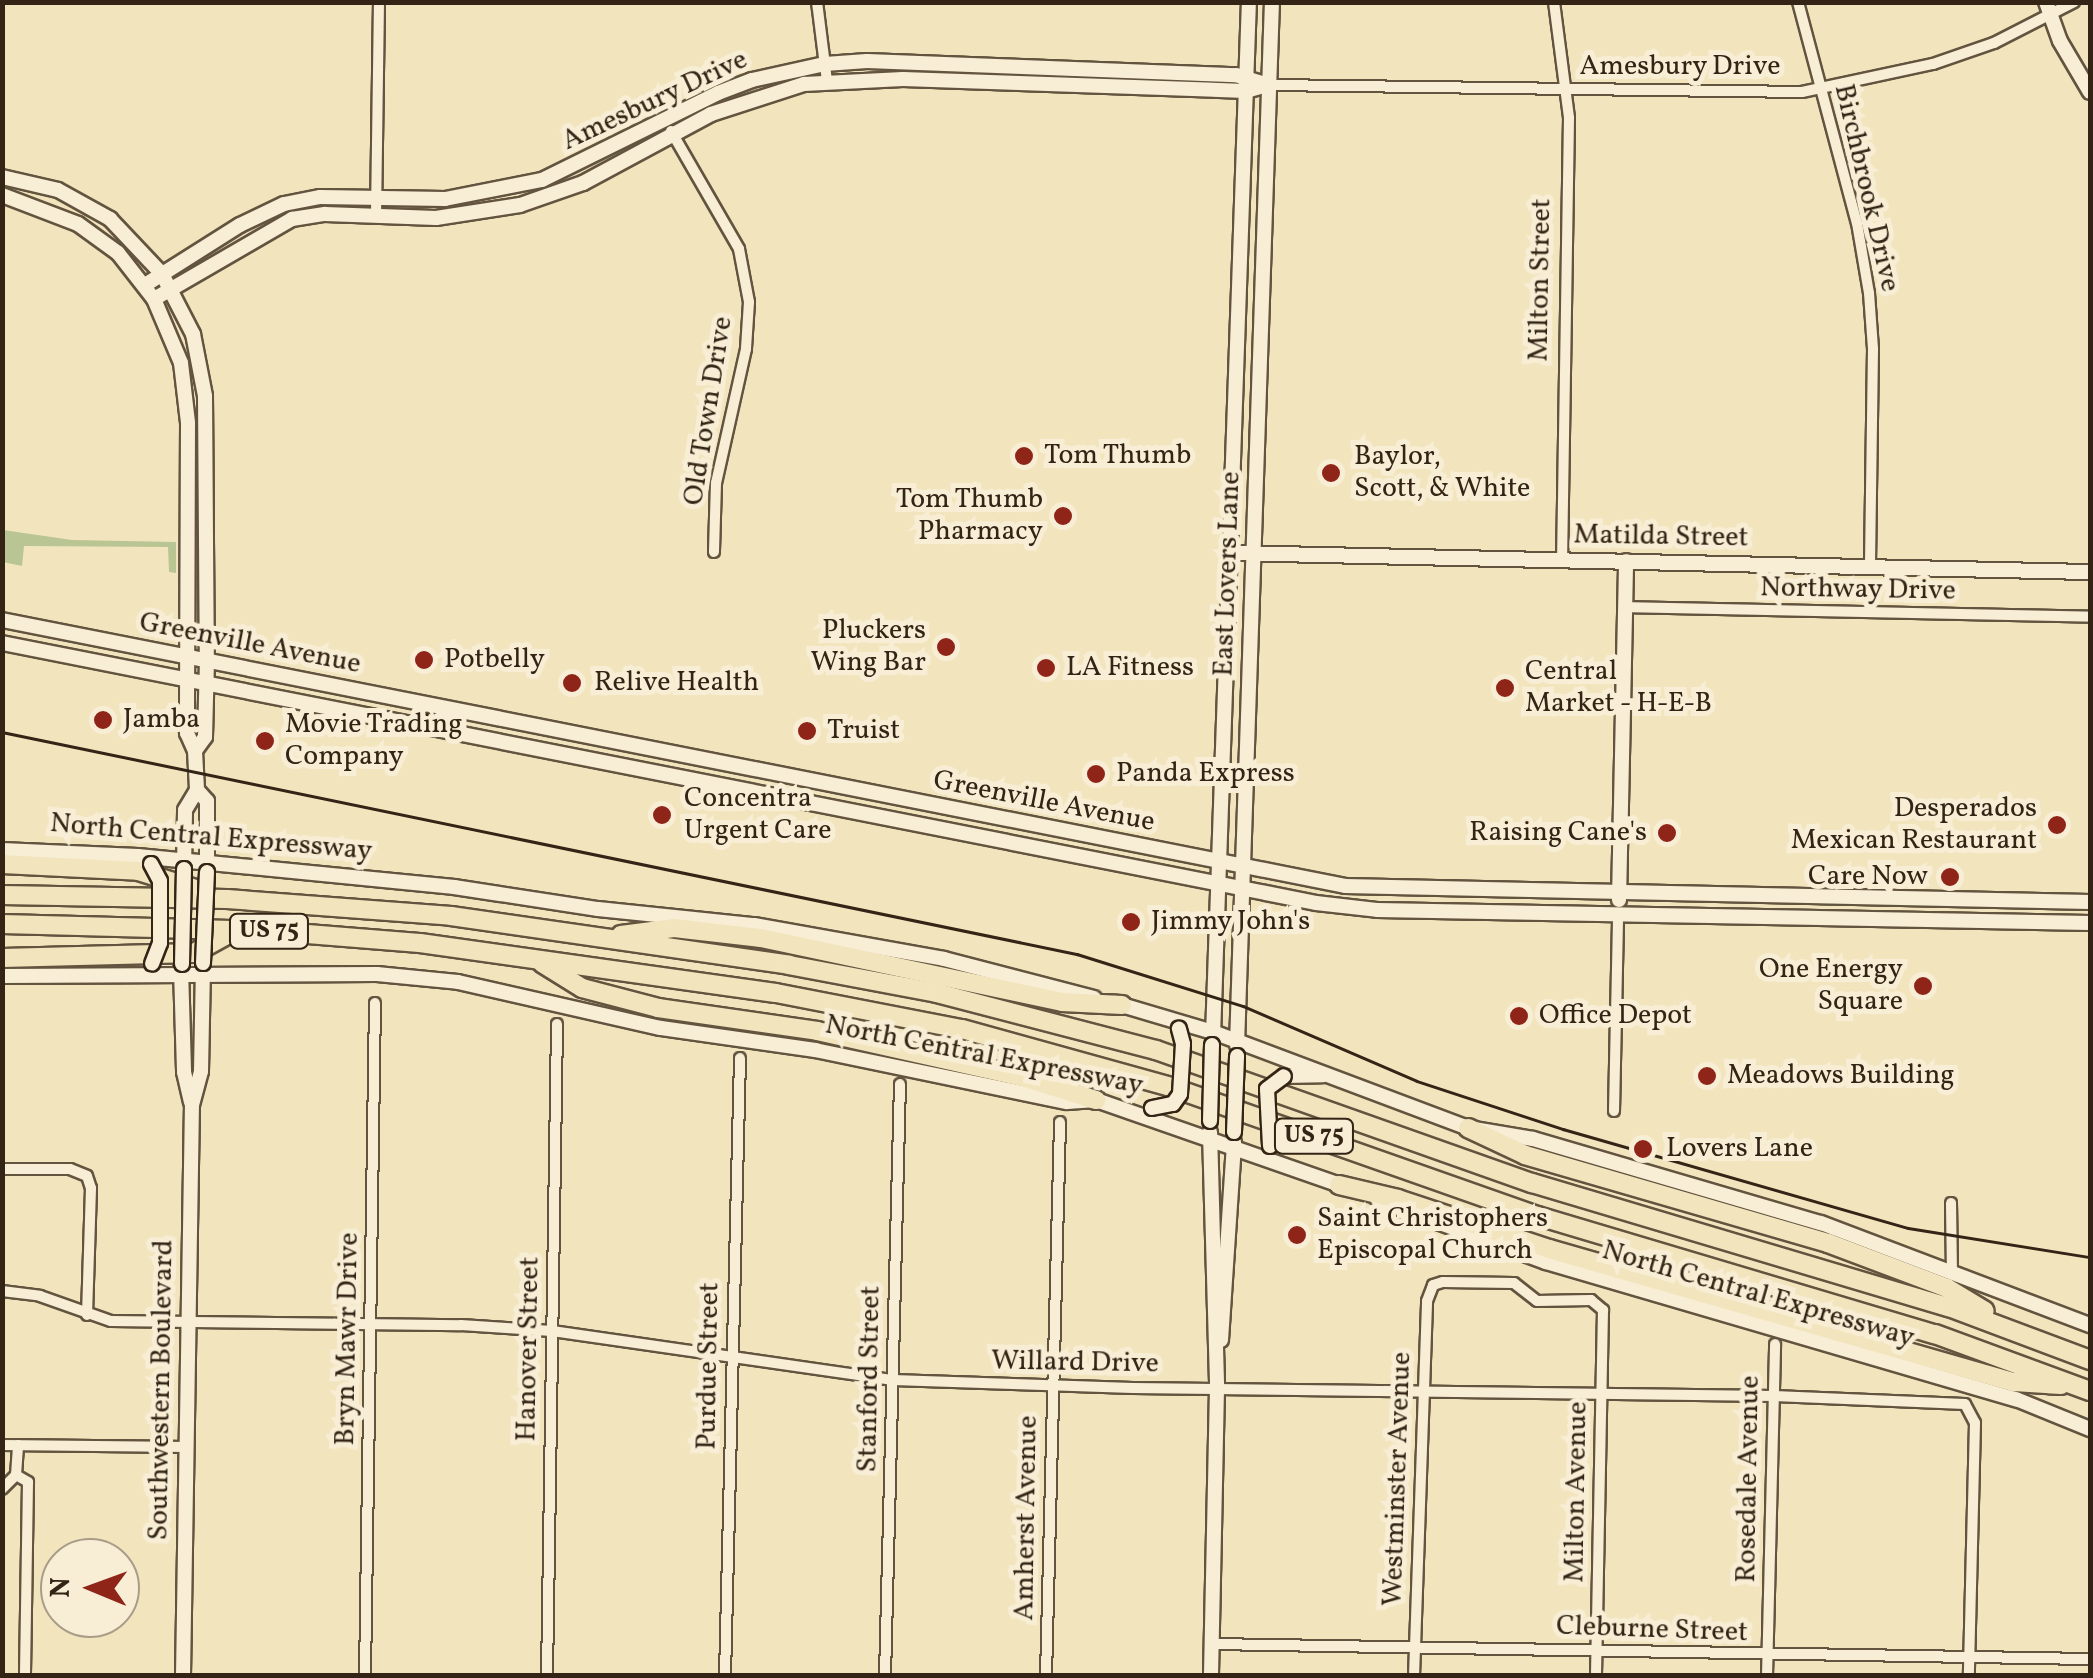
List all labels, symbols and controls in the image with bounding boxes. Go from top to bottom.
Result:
street label: Amesbury Drive [556,43,754,159]
street label: Amesbury Drive [1579,50,1781,84]
street label: Birchbrook Drive [1826,81,1906,295]
street label: Milton Street [1523,198,1559,362]
street label: Old Town Drive [677,314,741,508]
place label: Tom Thumb [1044,439,1192,473]
place label: Baylor, Scott, & White [1354,440,1531,506]
marker: Tom Thumb [1013,445,1035,467]
marker: Baylor, Scott, & White [1318,460,1344,486]
street label: East Lovers Lane [1208,471,1248,677]
place label: Tom Thumb Pharmacy [895,483,1043,549]
marker: Tom Thumb Pharmacy [1052,505,1074,527]
street label: Matilda Street [1573,519,1749,555]
street label: Northway Drive [1759,571,1957,609]
street label: Greenville Avenue [136,606,364,682]
place label: Pluckers Wing Bar [811,614,926,680]
marker: Pluckers Wing Bar [935,636,957,658]
place label: Potbelly [444,643,545,677]
marker: Potbelly [413,649,435,671]
place label: LA Fitness [1066,651,1194,685]
place label: Central Market - H-E-B [1525,655,1713,721]
marker: LA Fitness [1035,657,1057,679]
place label: Relive Health [594,666,759,700]
marker: Relive Health [559,670,585,696]
marker: Central Market - H-E-B [1494,677,1516,699]
place label: Jamba [123,703,200,737]
place label: Movie Trading Company [285,708,463,774]
marker: Jamba [92,709,114,731]
place label: Truist [827,714,900,748]
marker: Truist [796,720,818,742]
marker: Movie Trading Company [254,730,276,752]
place label: Panda Express [1116,757,1295,791]
marker: Panda Express [1085,763,1107,785]
street label: Greenville Avenue [930,764,1158,840]
place label: Concentra Urgent Care [684,782,832,848]
place label: Desperados Mexican Restaurant [1791,792,2037,858]
marker: Concentra Urgent Care [649,802,675,828]
street label: North Central Expressway [49,807,373,869]
marker: Desperados Mexican Restaurant [2046,814,2068,836]
place label: Raising Cane's [1469,816,1647,850]
marker: Raising Cane's [1656,822,1678,844]
place label: Care Now [1808,860,1928,894]
marker: Care Now [1937,864,1963,890]
place label: Jimmy John's [1151,905,1311,939]
road number: US 75 [226,911,312,951]
marker: Jimmy John's [1120,911,1142,933]
place label: One Energy Square [1759,953,1903,1019]
marker: One Energy Square [1912,975,1934,997]
place label: Office Depot [1539,999,1692,1033]
marker: Office Depot [1508,1005,1530,1027]
street label: North Central Expressway [822,1009,1146,1103]
place label: Meadows Building [1727,1059,1955,1093]
marker: Meadows Building [1696,1065,1718,1087]
road number: US 75 [1272,1116,1356,1156]
place label: Lovers Lane [1666,1132,1813,1166]
marker: Lovers Lane [1630,1136,1656,1162]
place label: Saint Christophers Episcopal Church [1317,1202,1548,1268]
marker: Saint Christophers Episcopal Church [1286,1224,1308,1246]
street label: Bryn Mawr Drive [329,1232,367,1446]
street label: North Central Expressway [1598,1234,1918,1356]
street label: Southwestern Boulevard [143,1239,181,1541]
street label: Hanover Street [511,1256,547,1442]
street label: Purdue Street [691,1282,727,1450]
street label: Stanford Street [852,1285,888,1473]
street label: Willard Drive [991,1345,1159,1381]
street label: Westminster Avenue [1377,1351,1419,1607]
street label: Rosedale Avenue [1730,1375,1768,1583]
street label: Milton Avenue [1559,1401,1595,1583]
street label: Amherst Avenue [1008,1415,1046,1621]
north arrow [40,1538,140,1638]
text: N [42,1577,81,1598]
street label: Cleburne Street [1556,1610,1748,1650]

